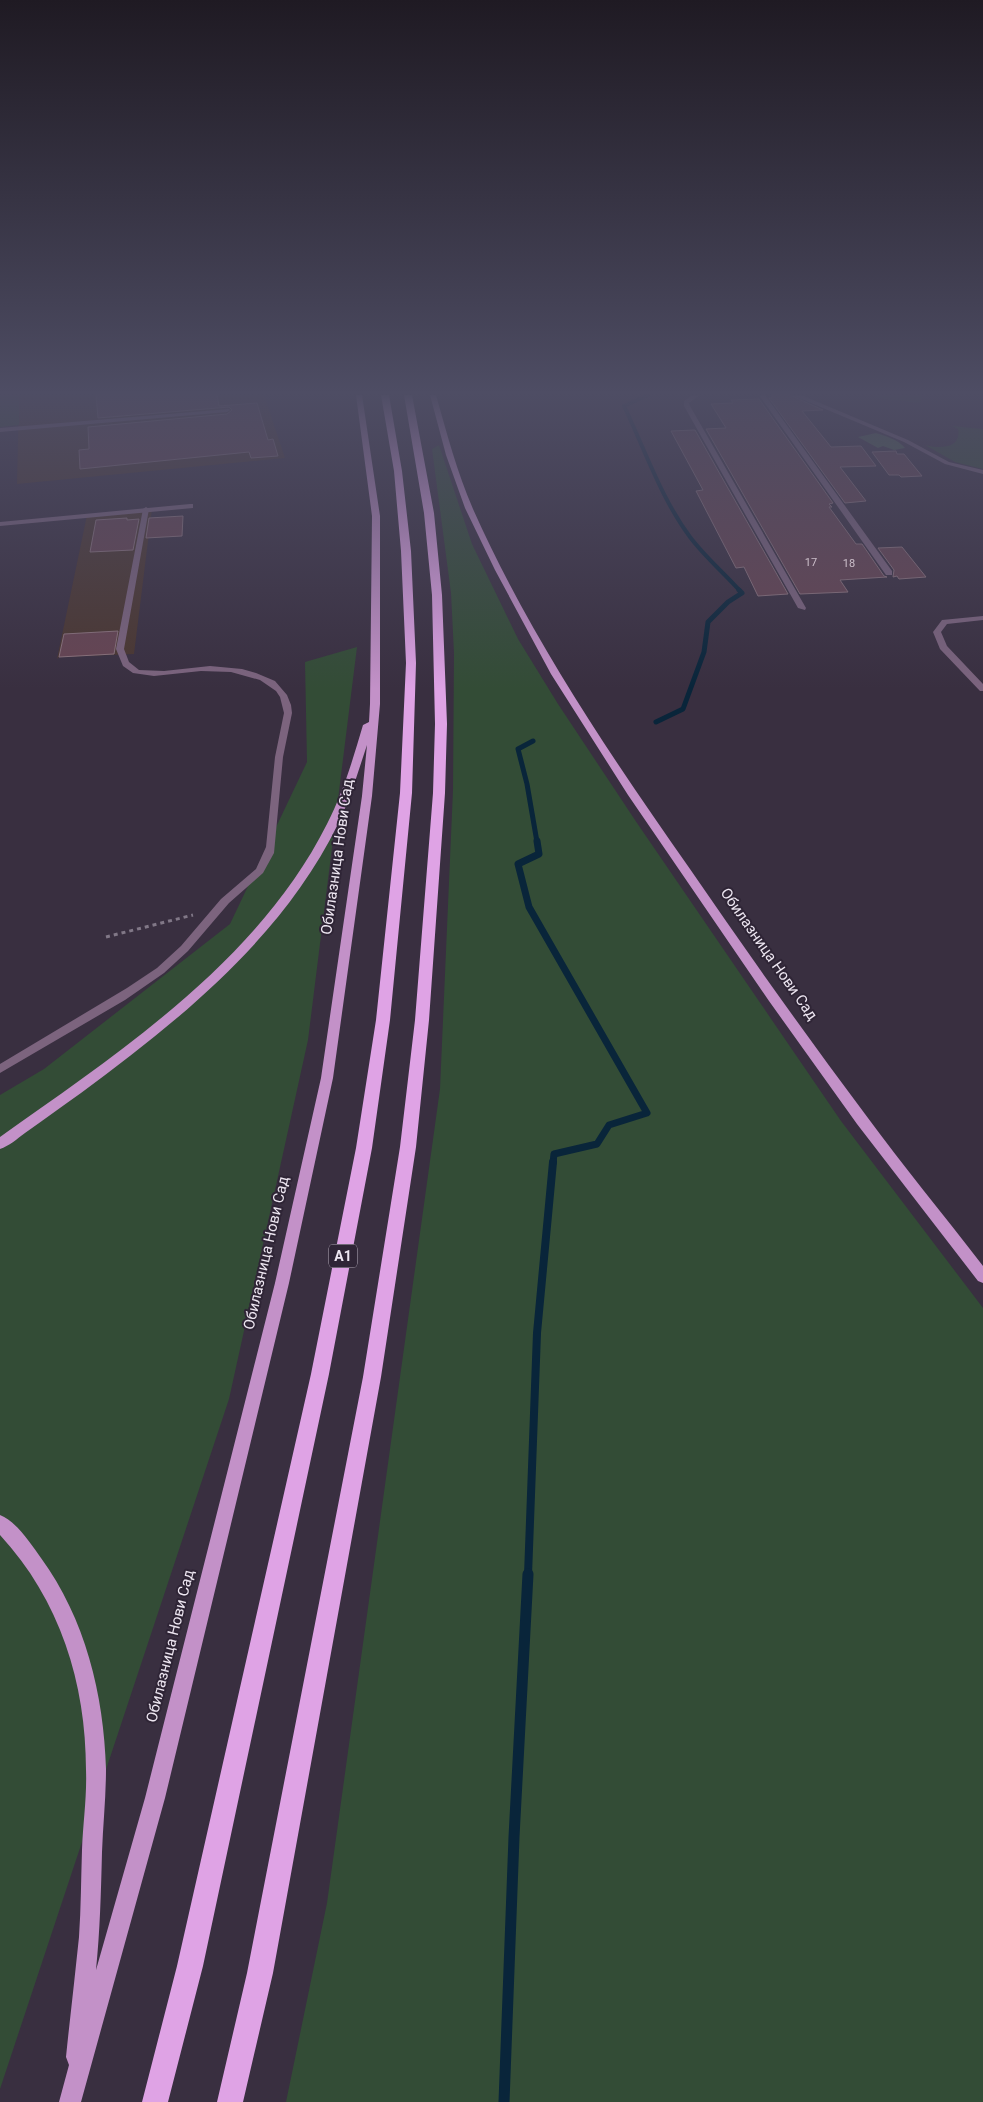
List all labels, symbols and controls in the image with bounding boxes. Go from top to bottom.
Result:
house number: 17 [805,556,817,569]
house number: 18 [843,557,855,570]
street label: Обилазница Нови Сад [317,778,357,936]
street label: Обилазница Нови Сад [717,885,821,1023]
street label: Обилазница Нови Сад [240,1175,292,1331]
road number: A1 [329,1244,357,1268]
street label: Обилазница Нови Сад [142,1568,198,1724]

